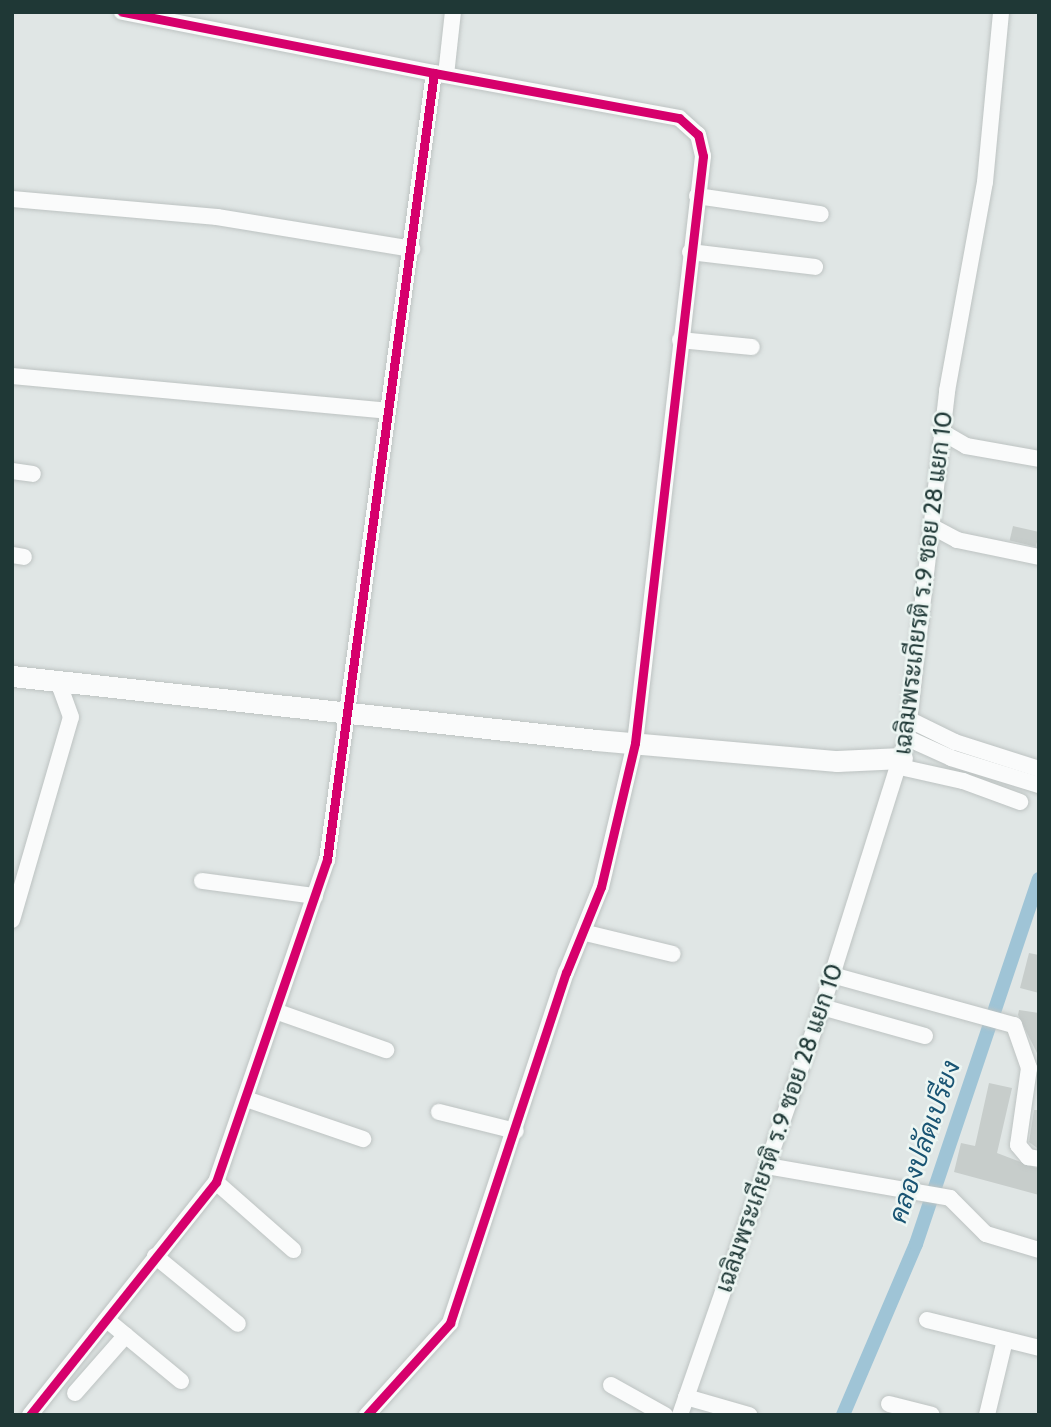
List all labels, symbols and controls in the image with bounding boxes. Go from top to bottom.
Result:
street label: เฉลิมพระเกียรติ ร.9 ซอย 28 แยก 10 [888,410,958,756]
street label: เฉลิมพระเกียรติ ร.9 ซอย 28 แยก 10 [709,960,849,1296]
water label: คลองปลัดเปรียง [883,1057,967,1227]

